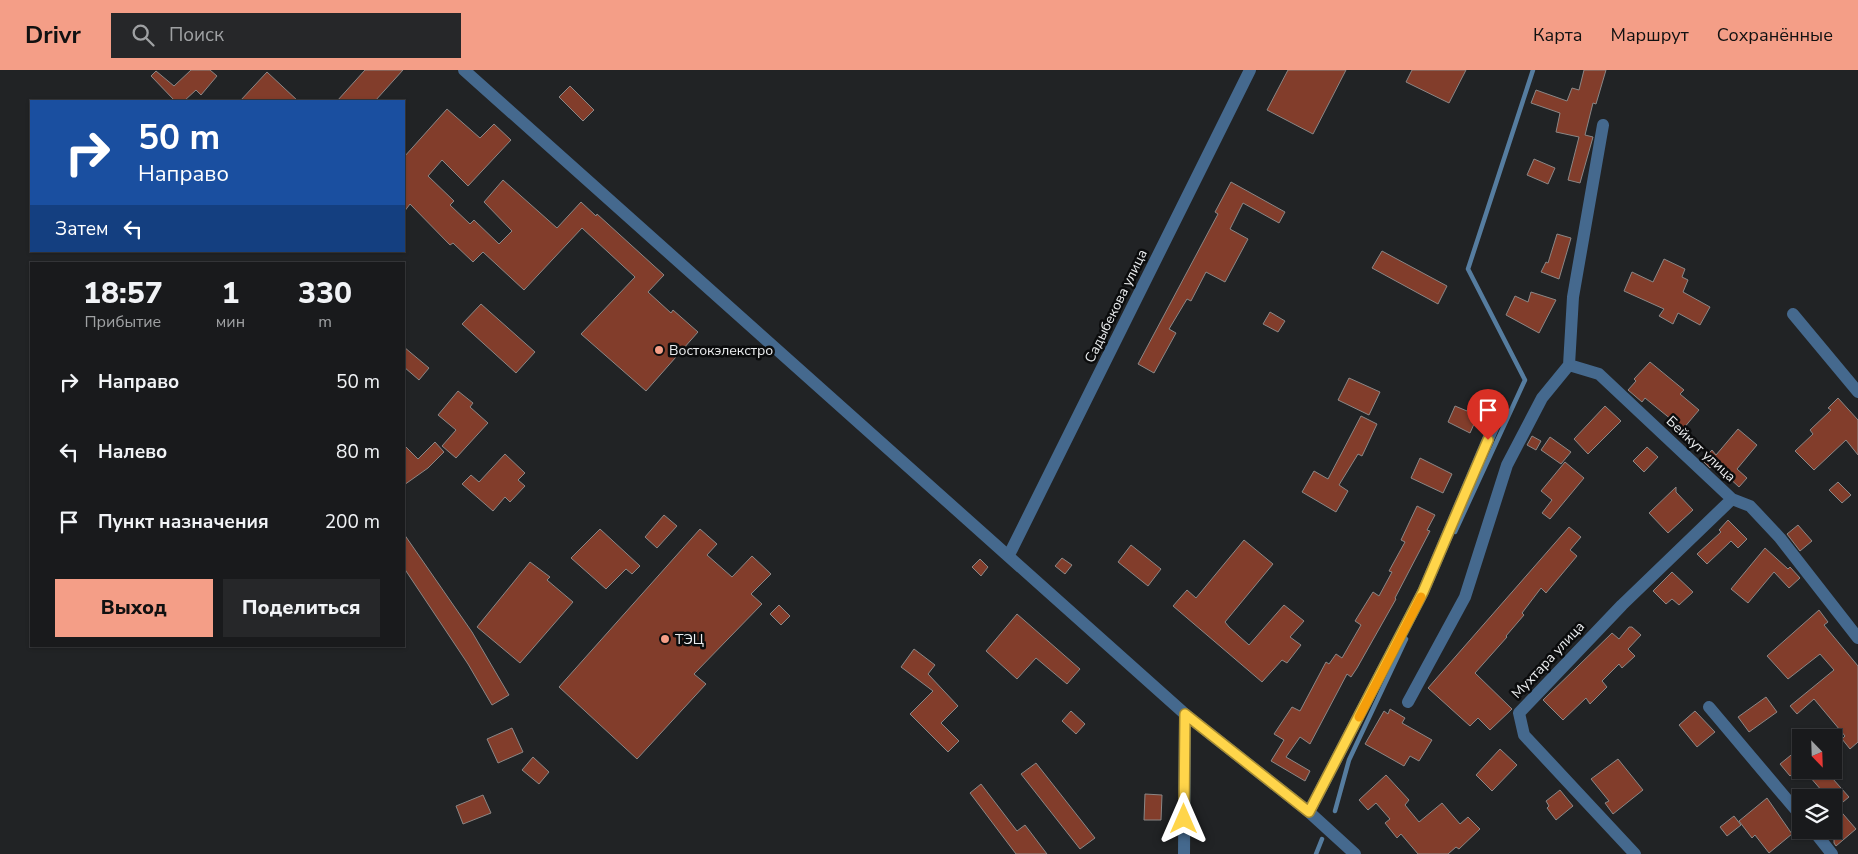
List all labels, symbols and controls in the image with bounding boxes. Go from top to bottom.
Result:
search box [111,13,461,58]
text: Drivr [25,19,81,51]
icon: search [129,21,157,49]
text: Поиск [169,22,224,48]
text: Карта [1533,23,1583,47]
text: Маршрут [1611,23,1689,47]
text: Сохранённые [1717,23,1833,47]
text: 50 m [138,114,220,161]
icon: right [55,120,120,185]
text: Направо [138,159,229,189]
icon: left [119,215,147,243]
text: Затем [55,216,109,242]
street label: Садыбекова улица [1080,246,1152,366]
text: 18:57 [83,273,163,314]
text: 1 [221,273,239,314]
text: 330 [298,273,352,314]
text: Прибытие [84,311,161,333]
text: мин [216,311,245,333]
text: m [318,311,332,333]
place label: Востокэлекстро [669,341,773,360]
marker: Востокэлекстро [653,344,665,356]
icon: right [55,368,83,396]
text: Направо [98,369,179,395]
text: 50 m [336,369,380,395]
pin [1467,389,1509,440]
icon: arrive [1474,396,1502,424]
street label: Бейкут улица [1662,412,1740,486]
icon: left [55,438,83,466]
text: Налево [98,439,167,465]
text: 80 m [336,439,380,465]
icon: arrive [55,508,83,536]
text: Пункт назначения [98,509,269,535]
text: 200 m [325,509,380,535]
button: Выход [55,579,213,637]
button: Поделиться [223,579,380,637]
street label: Мухтара улица [1507,617,1589,703]
place label: ТЭЦ [675,630,704,649]
marker: ТЭЦ [659,633,671,645]
north arrow [1792,729,1842,779]
map controls [1792,729,1842,839]
button: layers [1792,789,1842,839]
position arrow [1157,792,1209,844]

